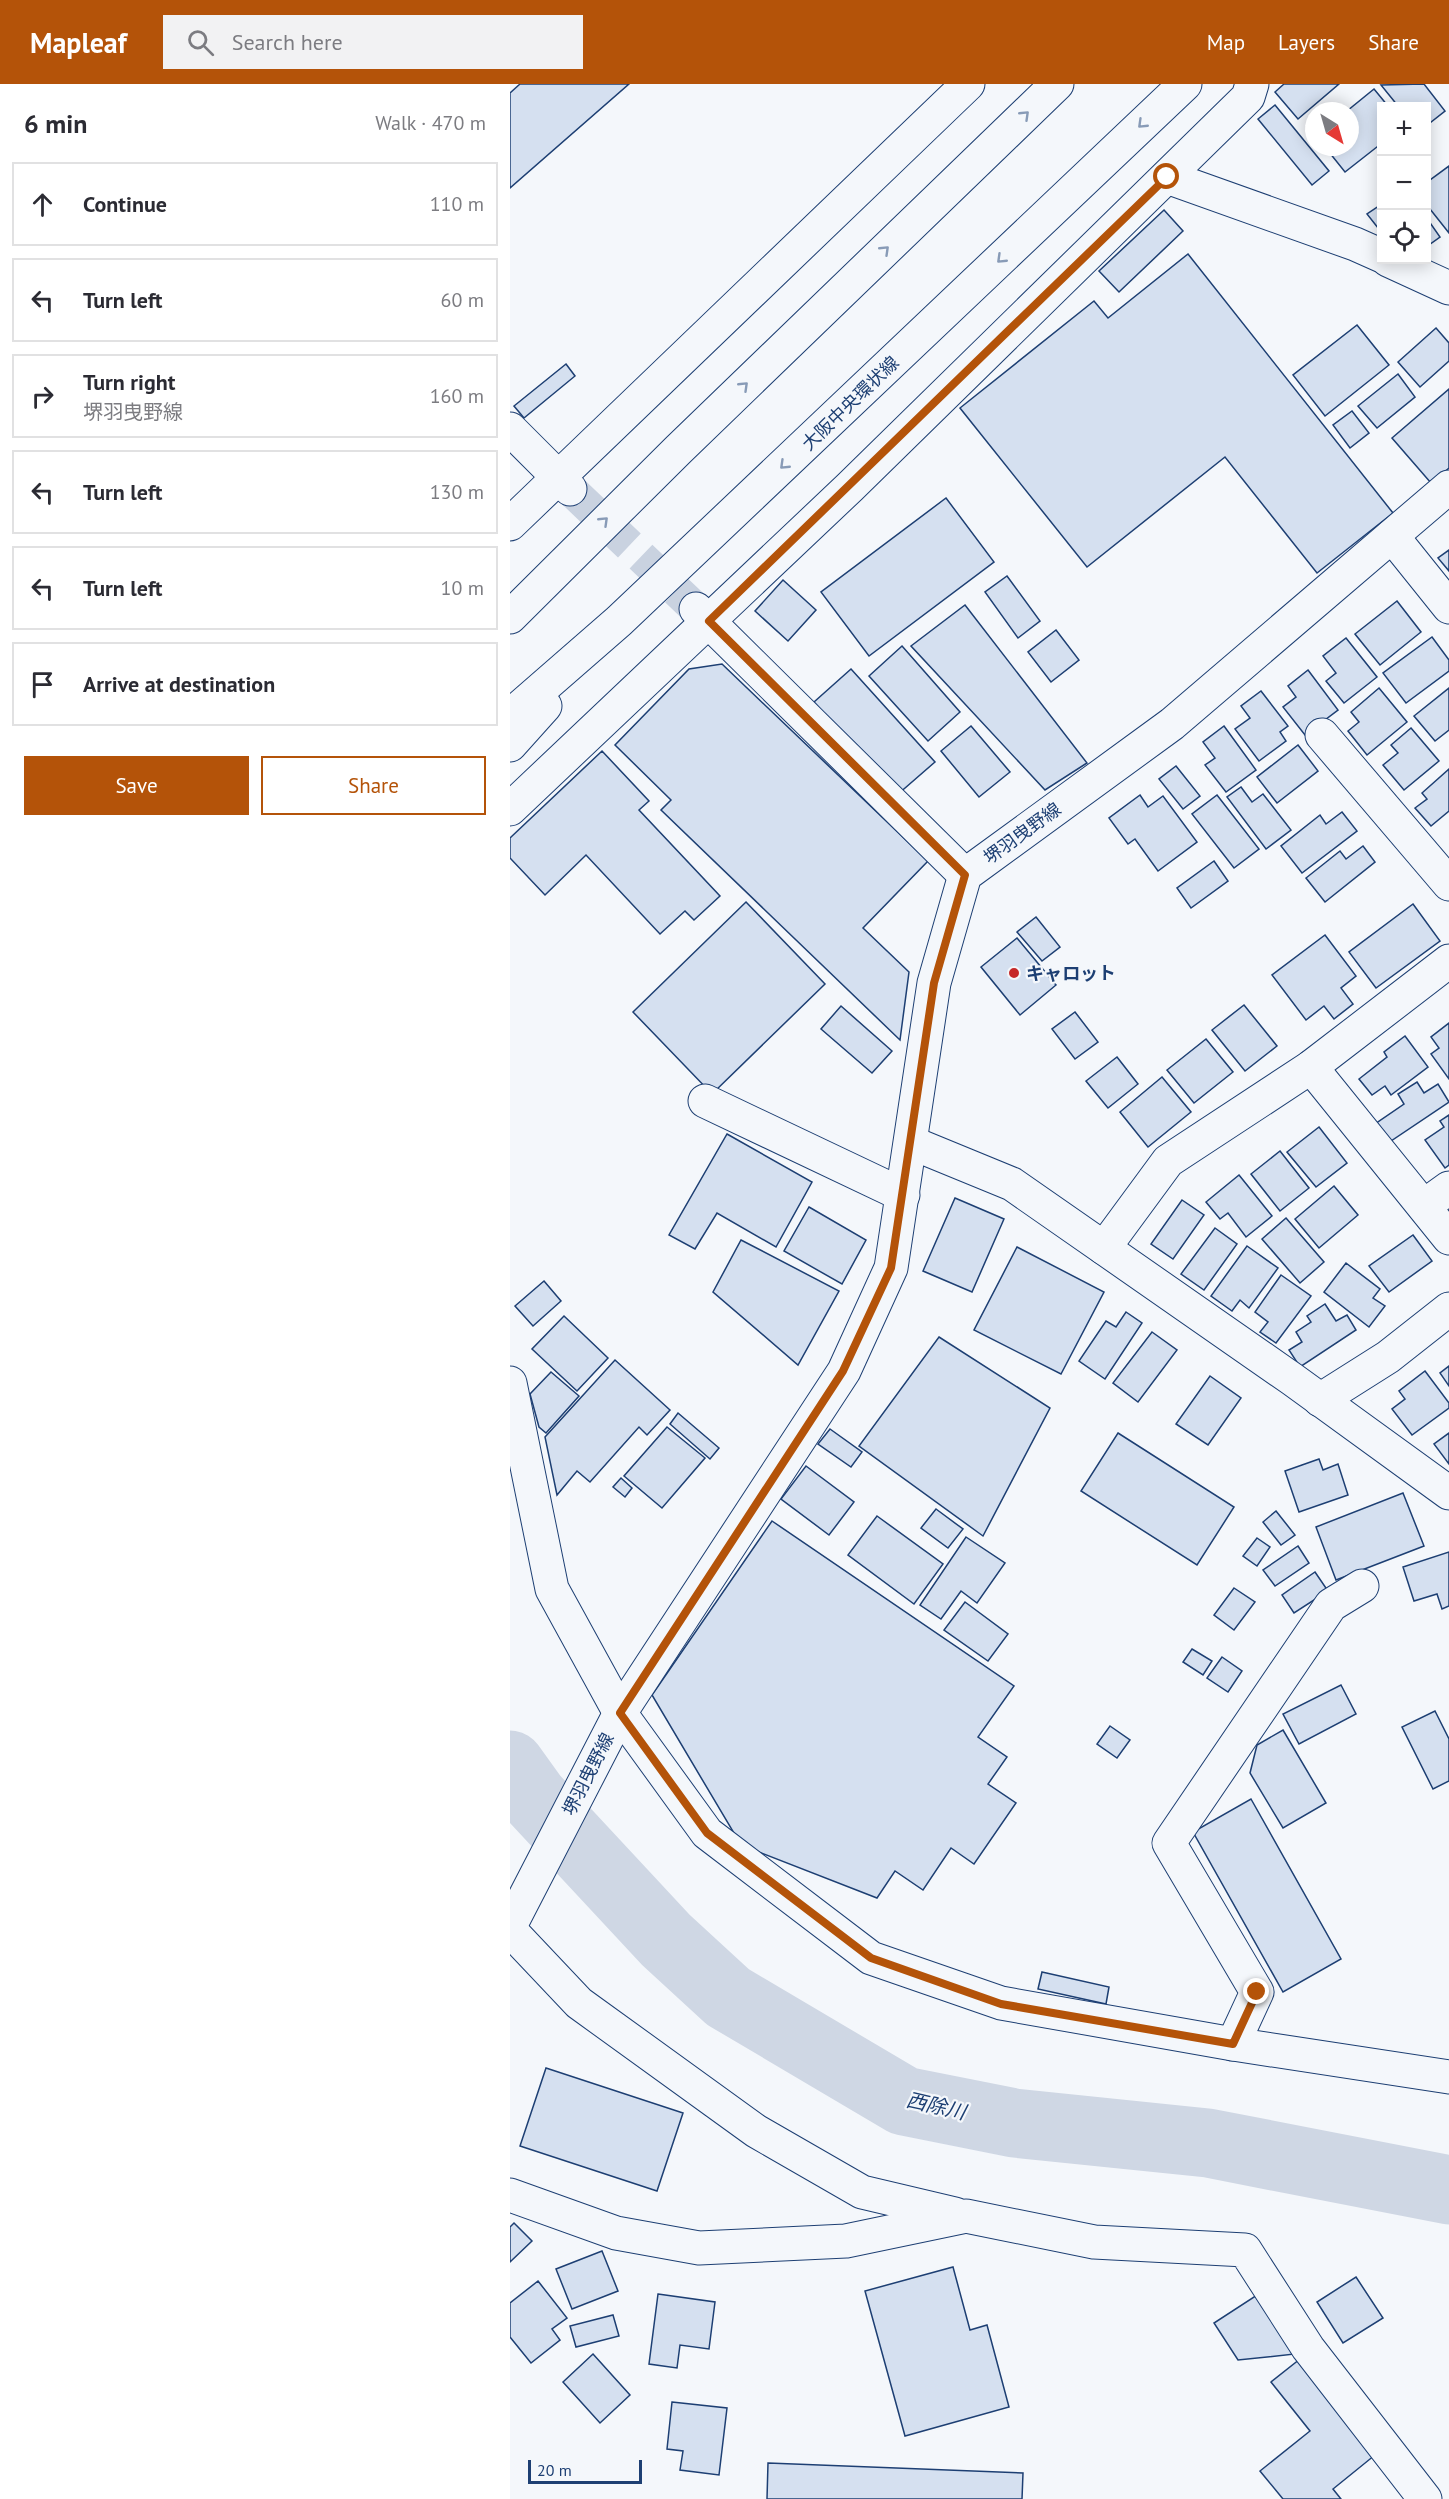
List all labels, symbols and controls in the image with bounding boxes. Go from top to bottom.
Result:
search box [163,15,583,69]
text: Mapleaf [30,24,127,61]
icon: search [184,26,217,59]
text: Search here [232,28,343,56]
text: Map [1207,29,1245,56]
text: Layers [1278,29,1335,56]
text: Share [1368,29,1419,56]
north arrow [1305,102,1359,156]
map controls [1377,102,1431,264]
button: + [1377,102,1431,156]
text: 6 min [24,107,87,140]
text: Walk · 470 m [375,110,486,136]
one-way arrow [1017,111,1028,122]
one-way arrow [1139,117,1150,128]
button: − [1377,156,1431,210]
route start [1153,163,1179,189]
icon: ahead [26,188,59,221]
text: Continue [83,190,167,218]
text: 110 m [430,191,484,217]
button: locate [1377,210,1431,264]
one-way arrow [878,246,888,257]
one-way arrow [997,251,1008,262]
icon: left [26,284,59,317]
text: Turn left [83,286,163,314]
text: 60 m [441,287,484,313]
street label: 大阪中央環状線 [797,351,903,455]
text: Turn right [83,368,175,396]
icon: right [26,380,59,413]
one-way arrow [737,382,748,393]
text: 160 m [430,383,484,409]
text: 堺羽曳野線 [83,399,183,425]
one-way arrow [780,458,790,469]
icon: left [26,476,59,509]
text: Turn left [83,478,163,506]
text: 130 m [430,479,484,505]
one-way arrow [597,518,608,529]
icon: left [26,572,59,605]
text: Turn left [83,574,163,602]
text: 10 m [441,575,484,601]
icon: arrive [26,668,59,701]
text: Arrive at destination [83,670,275,698]
button: Save [24,756,249,815]
button: Share [261,756,486,815]
street label: 堺羽曳野線 [979,797,1065,869]
place label: キャロット [1026,962,1116,985]
marker: キャロット [1007,966,1021,980]
street label: 堺羽曳野線 [557,1729,619,1819]
route end [1243,1978,1269,2004]
water label: 西除川 [904,2087,970,2126]
scale bar [528,2457,642,2484]
text: 20 m [537,2460,572,2480]

